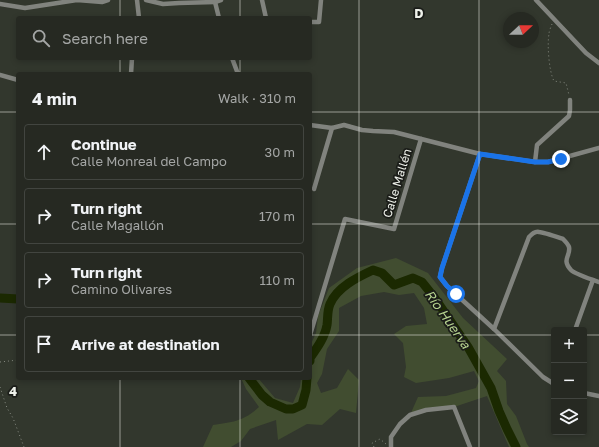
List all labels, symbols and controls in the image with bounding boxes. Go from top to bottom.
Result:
text: D [414,5,424,21]
north arrow [503,12,539,48]
search box [16,16,312,60]
icon: search [30,27,52,49]
text: Search here [62,29,148,47]
text: 4 min [32,88,77,109]
text: Walk · 310 m [218,90,296,106]
text: Continue [71,135,137,153]
icon: ahead [33,141,55,163]
text: 30 m [265,144,295,160]
street label: Calle Mallén [379,147,415,219]
route end [552,150,570,168]
text: Calle Monreal del Campo [71,153,227,169]
text: Turn right [71,199,142,217]
icon: right [33,205,55,227]
text: 170 m [259,208,295,224]
text: Calle Magallón [71,217,164,233]
text: Turn right [71,263,142,281]
icon: right [33,269,55,291]
text: 110 m [260,272,295,288]
text: Camino Olivares [71,281,172,297]
route start [447,285,465,303]
water label: Río Huerva [422,286,475,352]
map controls [551,327,587,435]
button: + [551,327,587,363]
icon: arrive [33,333,55,355]
text: Arrive at destination [71,335,220,353]
button: − [551,363,587,399]
text: 4 [9,383,17,399]
button: layers [551,399,587,435]

